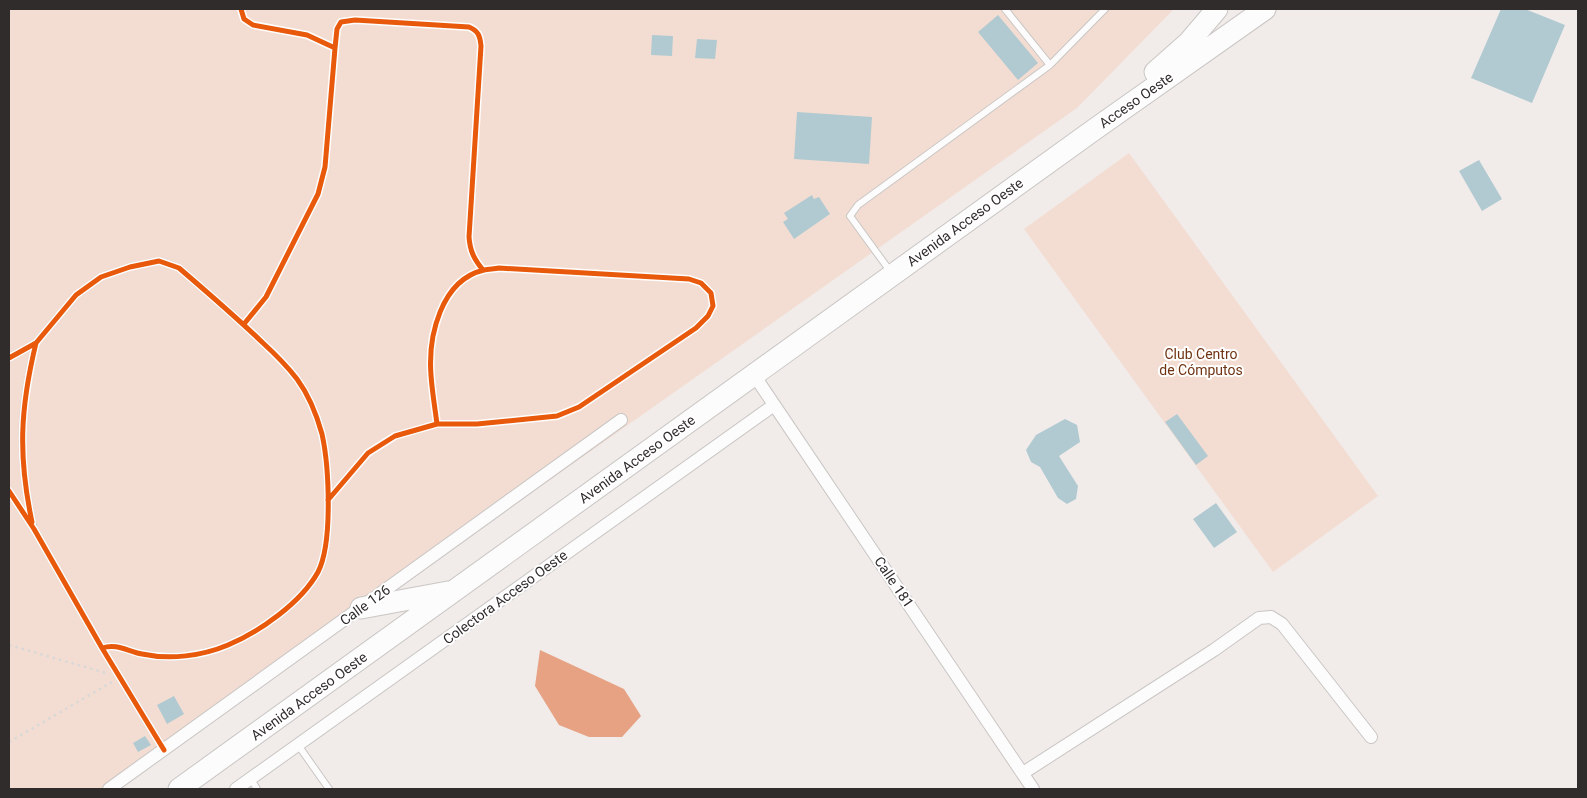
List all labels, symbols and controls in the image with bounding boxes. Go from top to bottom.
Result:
street label: Acceso Oeste [1096,69,1176,131]
street label: Avenida Acceso Oeste [904,175,1026,269]
park label: Club Centro de Cómputos [1159,346,1243,378]
street label: Avenida Acceso Oeste [576,412,698,506]
street label: Colectora Acceso Oeste [440,547,570,647]
street label: Calle 181 [871,553,917,611]
street label: Calle 126 [337,581,393,629]
street label: Avenida Acceso Oeste [248,649,370,743]

